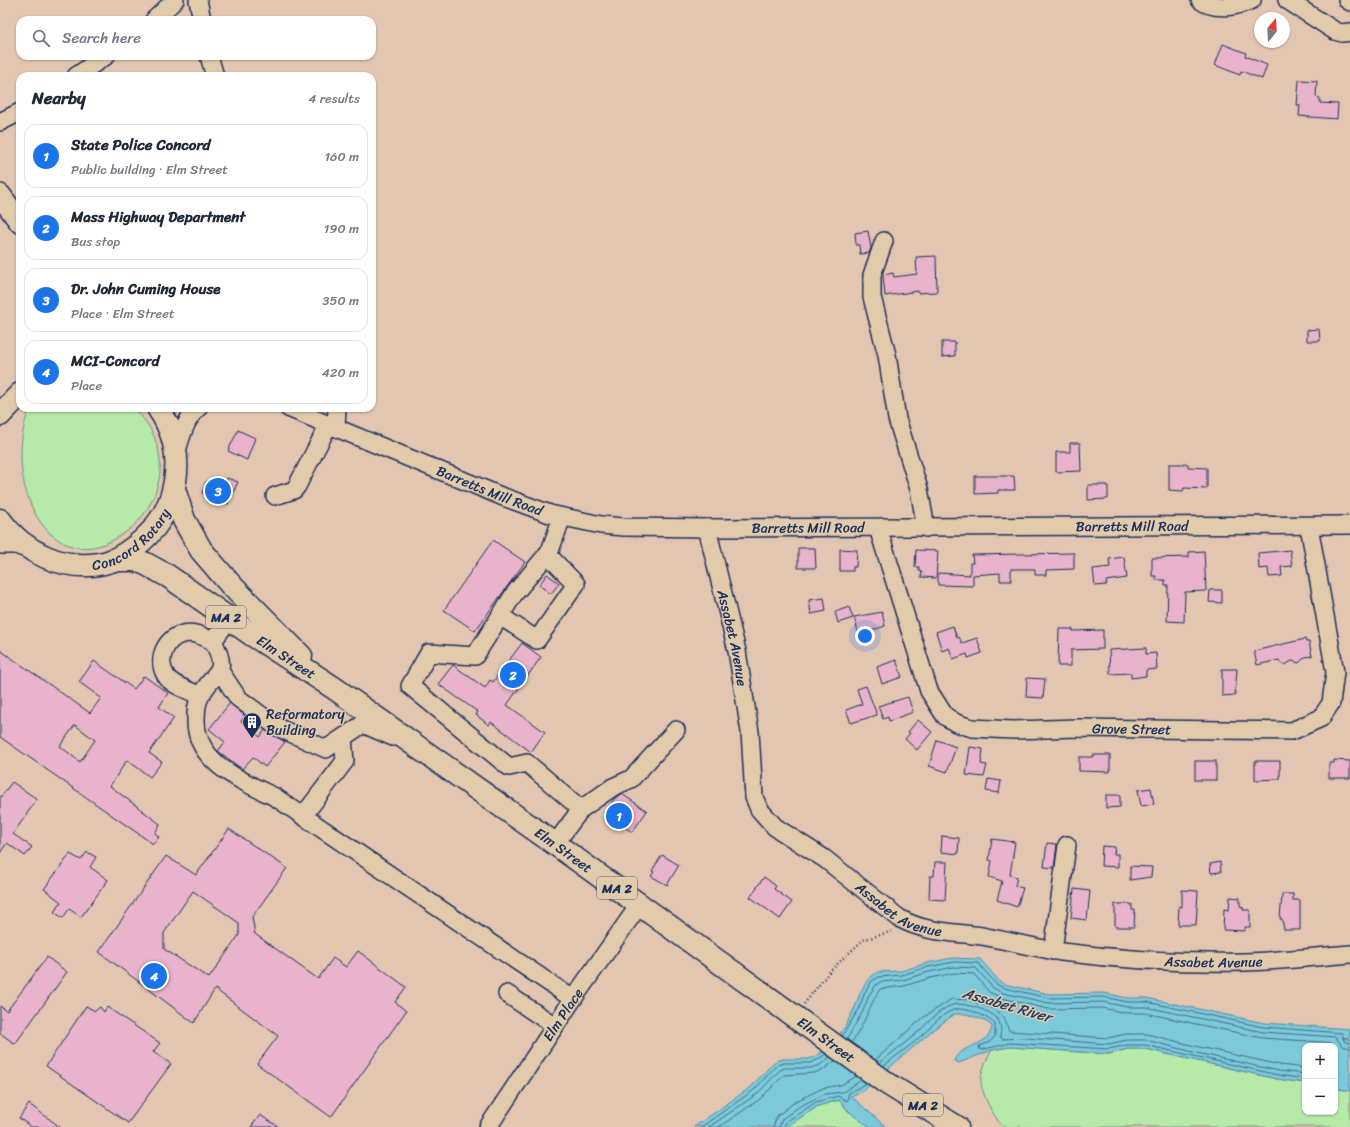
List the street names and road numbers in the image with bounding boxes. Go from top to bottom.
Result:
street label: Barretts Mill Road [433,458,548,523]
street label: Concord Rotary [90,503,177,577]
street label: Barretts Mill Road [1076,513,1190,539]
street label: Barretts Mill Road [752,515,866,540]
street label: Assabet Avenue [710,586,755,688]
road number: MA 2 [206,606,246,628]
street label: Elm Street [251,628,321,686]
street label: Grove Street [1092,716,1171,742]
street label: Elm Street [529,820,598,880]
street label: Assabet Avenue [849,875,944,944]
road number: MA 2 [597,877,637,899]
street label: Assabet Avenue [1163,948,1263,975]
street label: Elm Place [536,983,590,1046]
street label: Elm Street [792,1010,861,1069]
road number: MA 2 [903,1094,943,1116]

